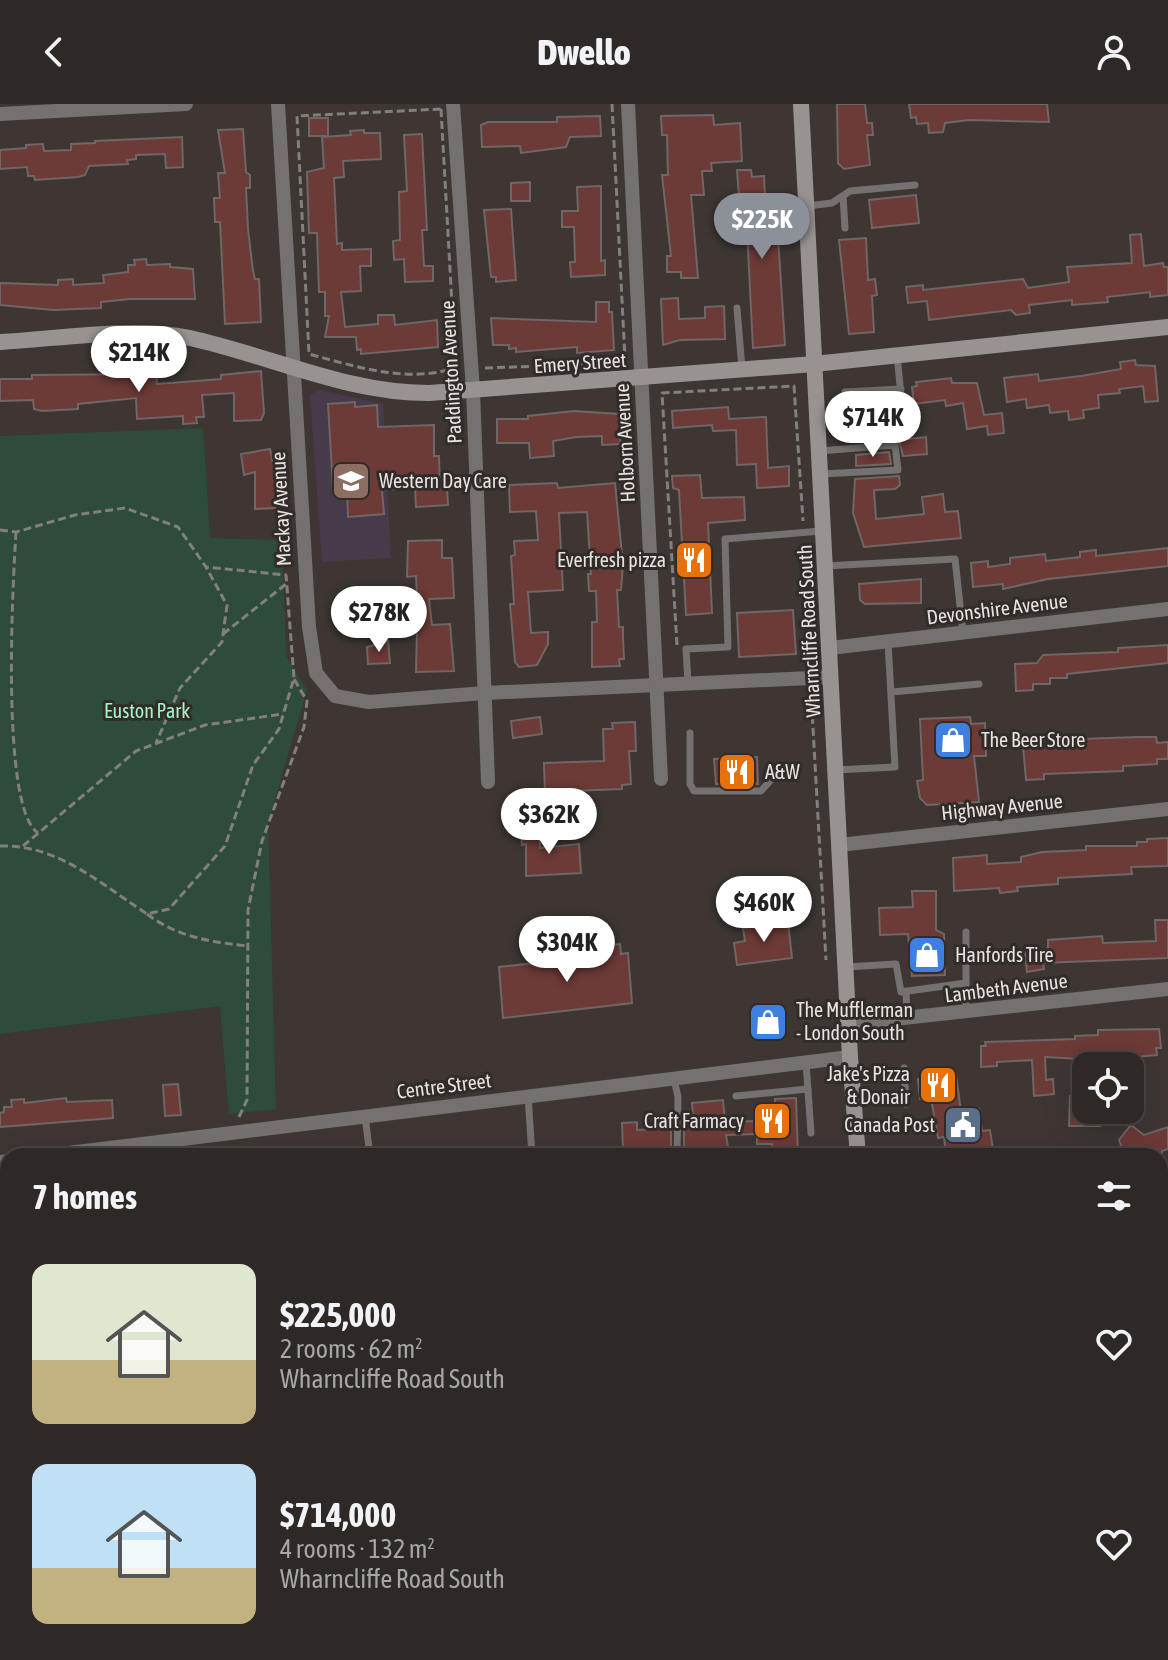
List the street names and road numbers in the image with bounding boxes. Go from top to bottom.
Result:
street label: Paddington Avenue [435,300,466,444]
street label: Emery Street [533,348,627,377]
street label: Holborn Avenue [610,383,639,503]
street label: Mackay Avenue [266,451,295,567]
street label: Wharncliffe Road South [792,544,825,718]
street label: Devonshire Avenue [925,588,1069,629]
street label: Highway Avenue [940,789,1064,824]
street label: Lambeth Avenue [943,969,1069,1006]
street label: Centre Street [395,1068,493,1103]

